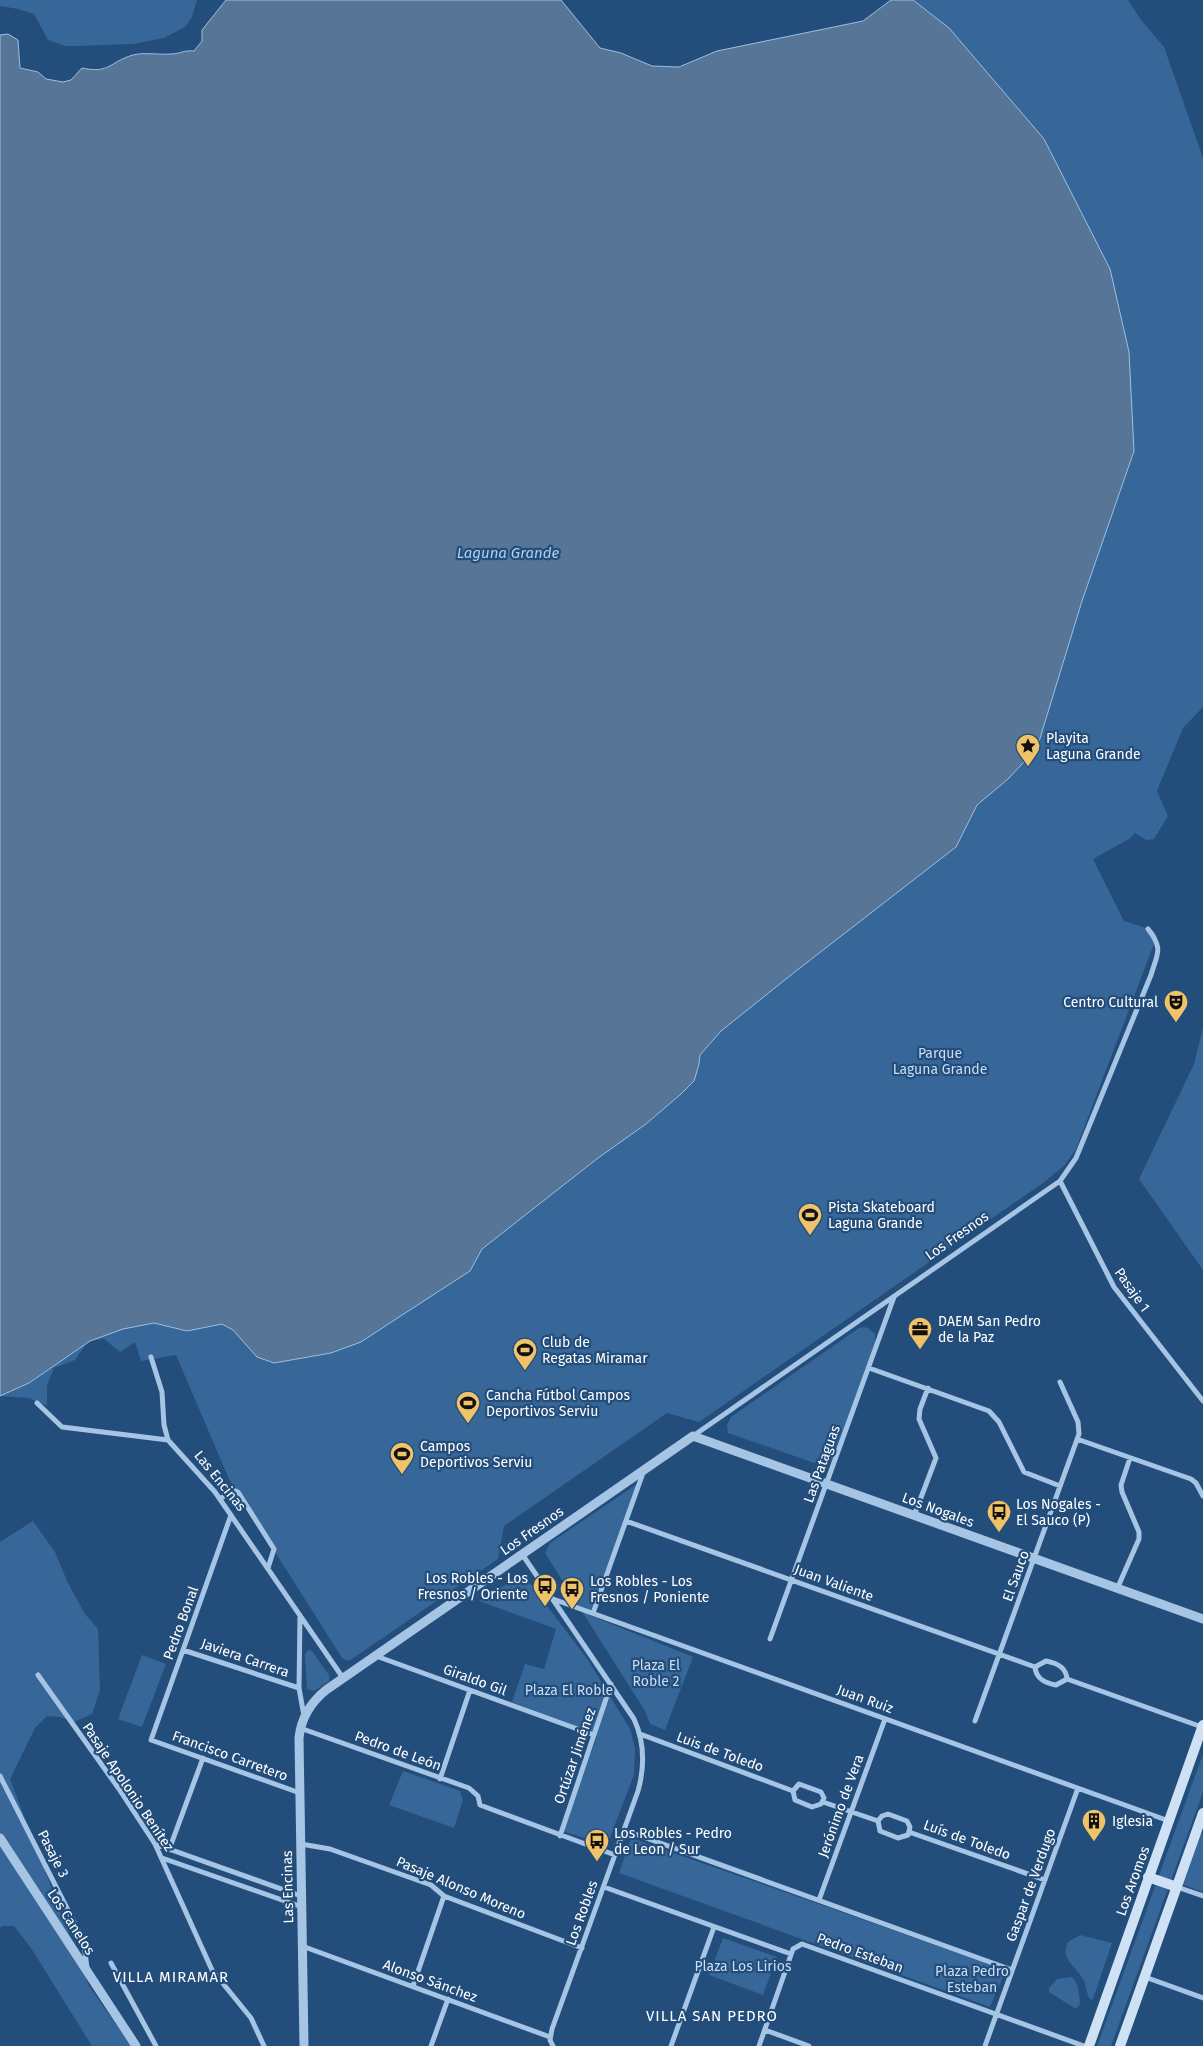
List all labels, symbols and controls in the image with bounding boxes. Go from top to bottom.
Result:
water label: Laguna Grande [457,544,559,562]
place label: Playita Laguna Grande [1046,730,1141,763]
place icon: Playita Laguna Grande [1015,733,1041,767]
theatre icon: Centro Cultural [1163,989,1189,1023]
place label: Centro Cultural [1063,994,1158,1011]
park label: Parque Laguna Grande [893,1045,987,1078]
place label: Pista Skateboard Laguna Grande [828,1199,935,1232]
sports icon: Pista Skateboard Laguna Grande [797,1202,823,1236]
street label: Los Fresnos [922,1208,992,1264]
street label: Pasaje 1 [1111,1265,1153,1315]
place label: DAEM San Pedro de la Paz [938,1313,1041,1346]
office icon: DAEM San Pedro de la Paz [907,1316,933,1350]
place label: Club de Regatas Miramar [542,1334,648,1367]
sports icon: Club de Regatas Miramar [512,1337,538,1371]
place label: Cancha Fútbol Campos Deportivos Serviu [486,1387,630,1420]
sports icon: Cancha Fútbol Campos Deportivos Serviu [455,1390,481,1424]
street label: Las Pataguas [800,1422,844,1505]
place label: Campos Deportivos Serviu [420,1438,532,1471]
sports icon: Campos Deportivos Serviu [389,1441,415,1475]
street label: Las Encinas [190,1447,250,1515]
street label: Los Nogales [900,1489,977,1531]
place label: Los Nogales - El Sauco (P) [1016,1496,1101,1529]
bus stop icon: Los Nogales - El Sauco (P) [986,1499,1012,1533]
street label: Los Fresnos [497,1503,567,1559]
street label: El Sauco [999,1548,1033,1604]
street label: Juan Valiente [792,1561,876,1605]
place label: Los Robles - Los Fresnos / Oriente [417,1570,528,1603]
bus stop icon: Los Robles - Los Fresnos / Oriente [532,1573,558,1607]
place label: Los Robles - Los Fresnos / Poniente [590,1573,710,1606]
bus stop icon: Los Robles - Los Fresnos / Poniente [559,1576,585,1610]
street label: Pedro Bonal [160,1584,202,1662]
street label: Javiera Carrera [199,1635,291,1681]
park label: Plaza El Roble 2 [632,1657,680,1690]
street label: Giraldo Gil [441,1661,509,1699]
street label: Juan Ruiz [835,1681,895,1717]
park label: Plaza El Roble [525,1682,613,1699]
street label: Ortúzar Jiménez [551,1706,599,1806]
street label: Pasaje Apolonio Benítez [79,1719,177,1855]
street label: Francisco Carretero [170,1727,290,1785]
street label: Pedro de León [352,1727,444,1775]
street label: Luis de Toledo [674,1728,766,1776]
street label: Jerónimo de Vera [814,1752,868,1860]
building icon: Iglesia [1081,1808,1107,1842]
place label: Iglesia [1112,1813,1153,1830]
street label: Luís de Toledo [921,1816,1013,1864]
place label: Los Robles - Pedro de Leon / Sur [614,1825,732,1858]
street label: Gaspar de Verdugo [1003,1826,1059,1944]
street label: Pasaje 3 [34,1827,72,1881]
bus stop icon: Los Robles - Pedro de Leon / Sur [584,1828,610,1862]
street label: Los Aromos [1113,1843,1154,1918]
street label: Las Encinas [279,1850,297,1924]
street label: Pasaje Alonso Moreno [394,1853,528,1923]
street label: Los Robles [562,1878,602,1948]
street label: Los Canelos [43,1886,99,1958]
street label: Pedro Esteban [814,1929,906,1977]
street label: Alonso Sánchez [381,1956,479,2006]
park label: Plaza Los Lirios [695,1958,792,1975]
park label: Plaza Pedro Esteban [935,1963,1009,1996]
district label: VILLA MIRAMAR [113,1968,229,1986]
district label: VILLA SAN PEDRO [646,2007,778,2025]

